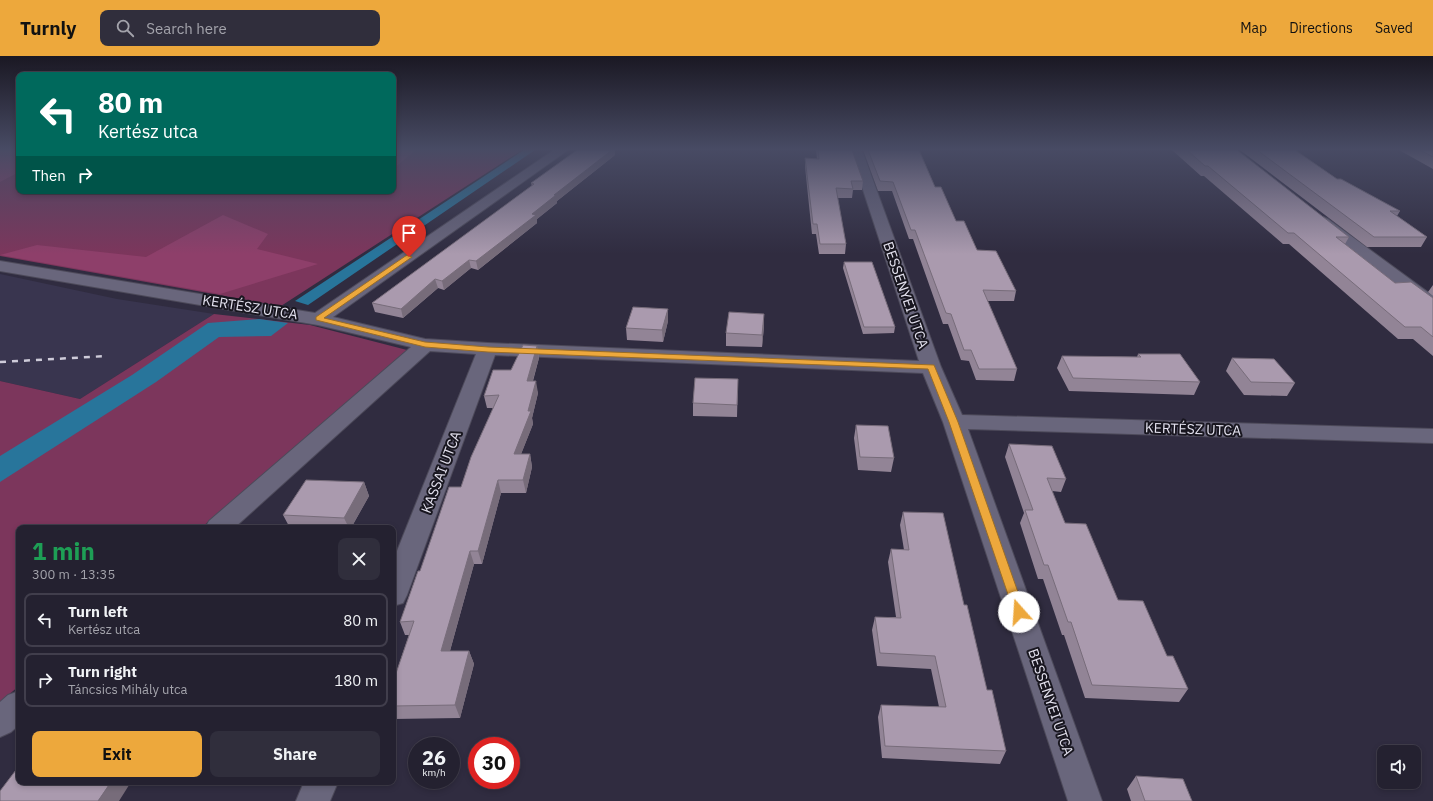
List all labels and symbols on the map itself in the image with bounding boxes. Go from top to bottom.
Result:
pin [392,216,426,257]
street label: BESSENYEI UTCA [879,239,933,351]
street label: KERTÉSZ UTCA [201,290,299,323]
street label: KERTÉSZ UTCA [1145,417,1241,440]
street label: KASSAI UTCA [417,428,465,516]
position arrow [998,591,1040,633]
street label: BESSENYEI UTCA [1024,646,1078,758]
speed limit sign: 30 [468,737,520,789]

